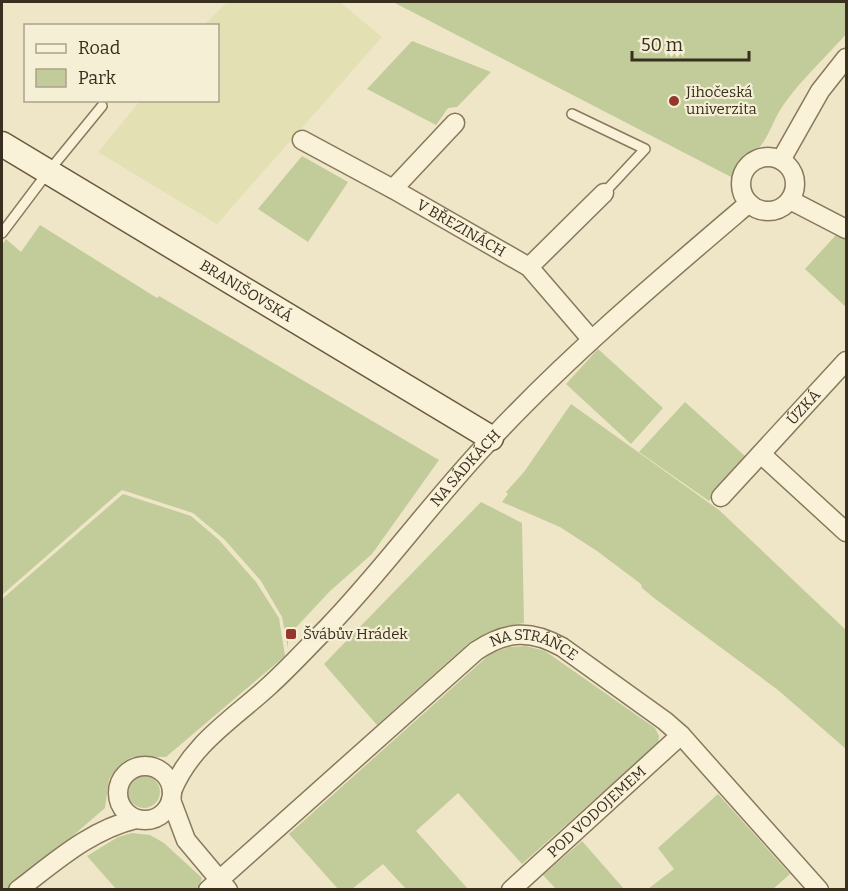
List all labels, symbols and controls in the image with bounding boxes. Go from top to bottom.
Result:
legend [24,24,219,102]
scale bar [632,24,749,62]
text: 50 m [641,34,683,56]
text: Road [78,37,121,59]
text: Park [78,67,117,89]
place label: Jihočeská univerzita [685,83,757,118]
marker: Jihočeská univerzita [667,94,681,108]
street label: V BŘEZINÁCH [414,196,509,261]
street label: BRANIŠOVSKÁ [197,256,296,326]
street label: ÚZKÁ [783,386,824,428]
street label: NA SÁDKÁCH [426,426,504,510]
place label: Švábův Hrádek [303,625,408,643]
street label: NA STRÁŇCE [487,626,581,665]
marker: Švábův Hrádek [284,627,298,641]
street label: POD VODOJEMEM [544,762,650,861]

